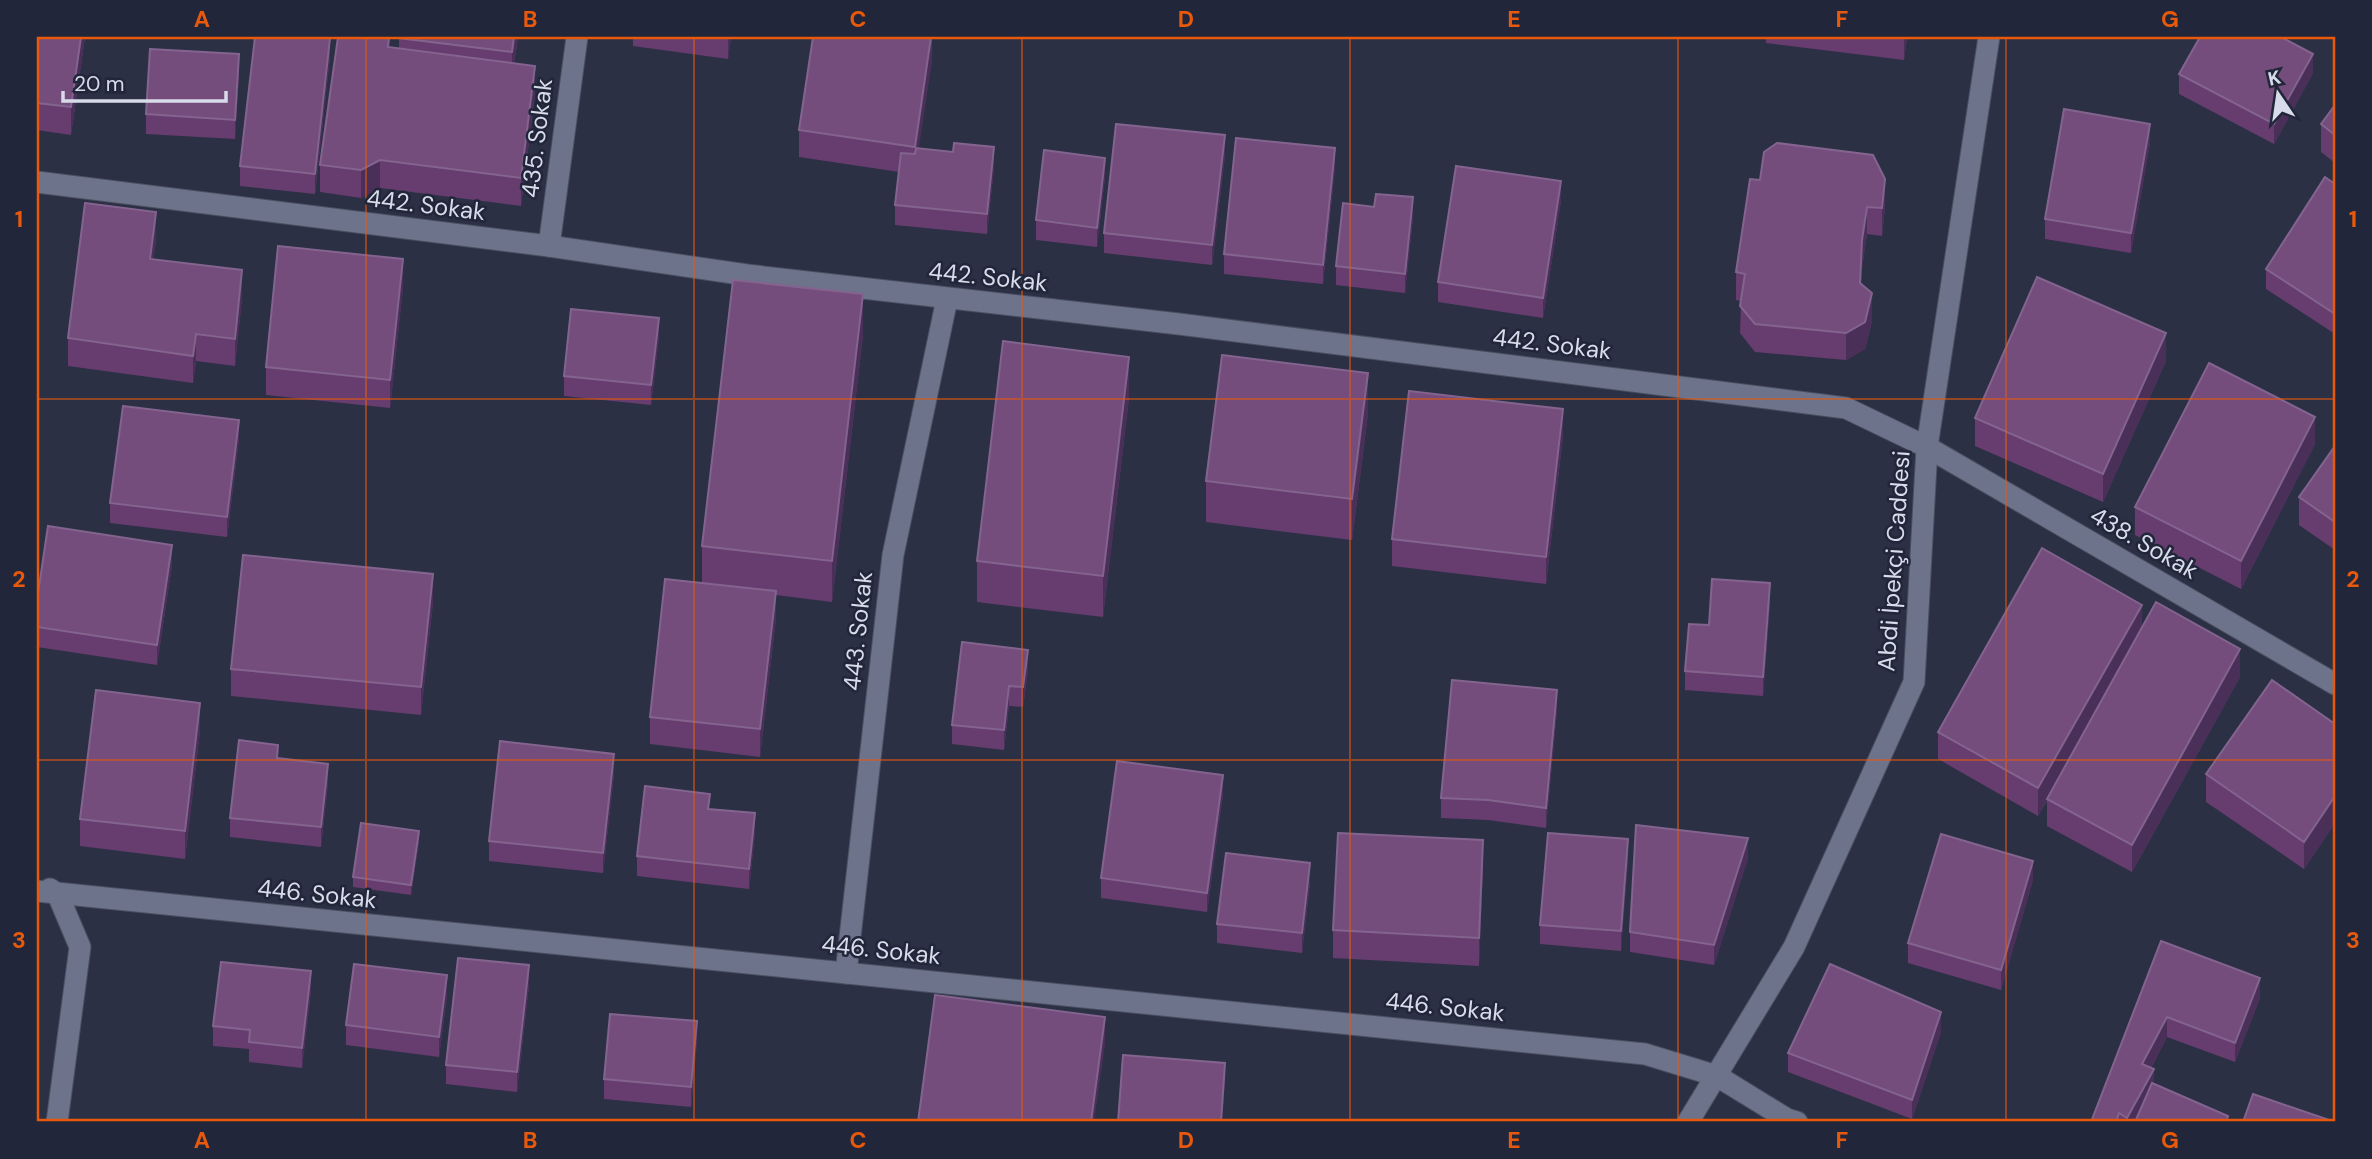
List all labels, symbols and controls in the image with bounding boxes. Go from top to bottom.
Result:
text: A [194,4,210,34]
text: B [523,4,537,34]
text: C [850,4,866,34]
text: D [1178,4,1194,34]
text: E [1507,4,1521,34]
text: F [1836,4,1849,34]
text: G [2161,4,2179,34]
scale bar [63,60,226,104]
north arrow [2242,60,2312,130]
text: K [2265,64,2283,91]
text: 20 m [74,70,125,98]
street label: 435. Sokak [514,77,559,199]
street label: 442. Sokak [365,182,487,227]
text: 1 [15,204,23,234]
text: 1 [2349,204,2357,234]
street label: 442. Sokak [927,255,1049,298]
street label: 442. Sokak [1491,321,1613,366]
street label: Abdi İpekçi Caddesi [1870,449,1917,672]
street label: 438. Sokak [2085,499,2204,586]
text: 2 [12,564,26,594]
text: 2 [2346,564,2360,594]
street label: 443. Sokak [836,570,879,692]
street label: 446. Sokak [256,872,378,915]
text: 3 [12,925,26,955]
text: 3 [2346,925,2360,955]
street label: 446. Sokak [820,928,942,971]
street label: 446. Sokak [1384,985,1506,1028]
text: A [194,1125,210,1155]
text: B [523,1125,537,1155]
text: C [850,1125,866,1155]
text: D [1178,1125,1194,1155]
text: E [1507,1125,1521,1155]
text: F [1836,1125,1849,1155]
text: G [2161,1125,2179,1155]

